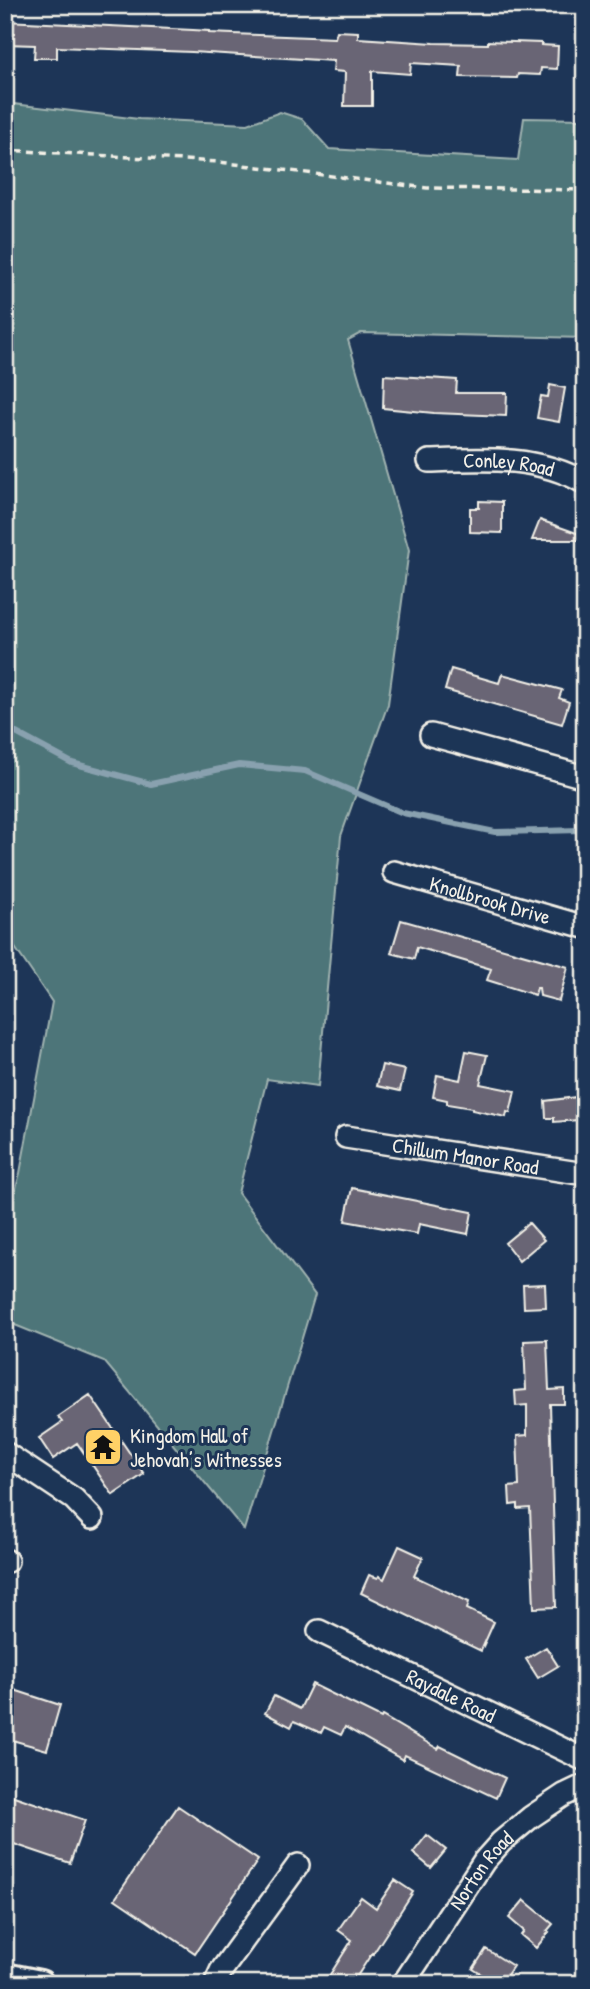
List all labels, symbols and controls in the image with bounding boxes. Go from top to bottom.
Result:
street label: Conley Road [463,445,558,483]
street label: Knollbrook Drive [426,868,554,931]
street label: Chillum Manor Road [390,1130,541,1181]
place label: Kingdom Hall of Jehovah’s Witnesses [130,1421,282,1474]
temple icon: Kingdom Hall of Jehovah’s Witnesses [82,1426,124,1468]
street label: Raydale Road [402,1661,501,1729]
street label: Norton Road [441,1824,519,1915]

